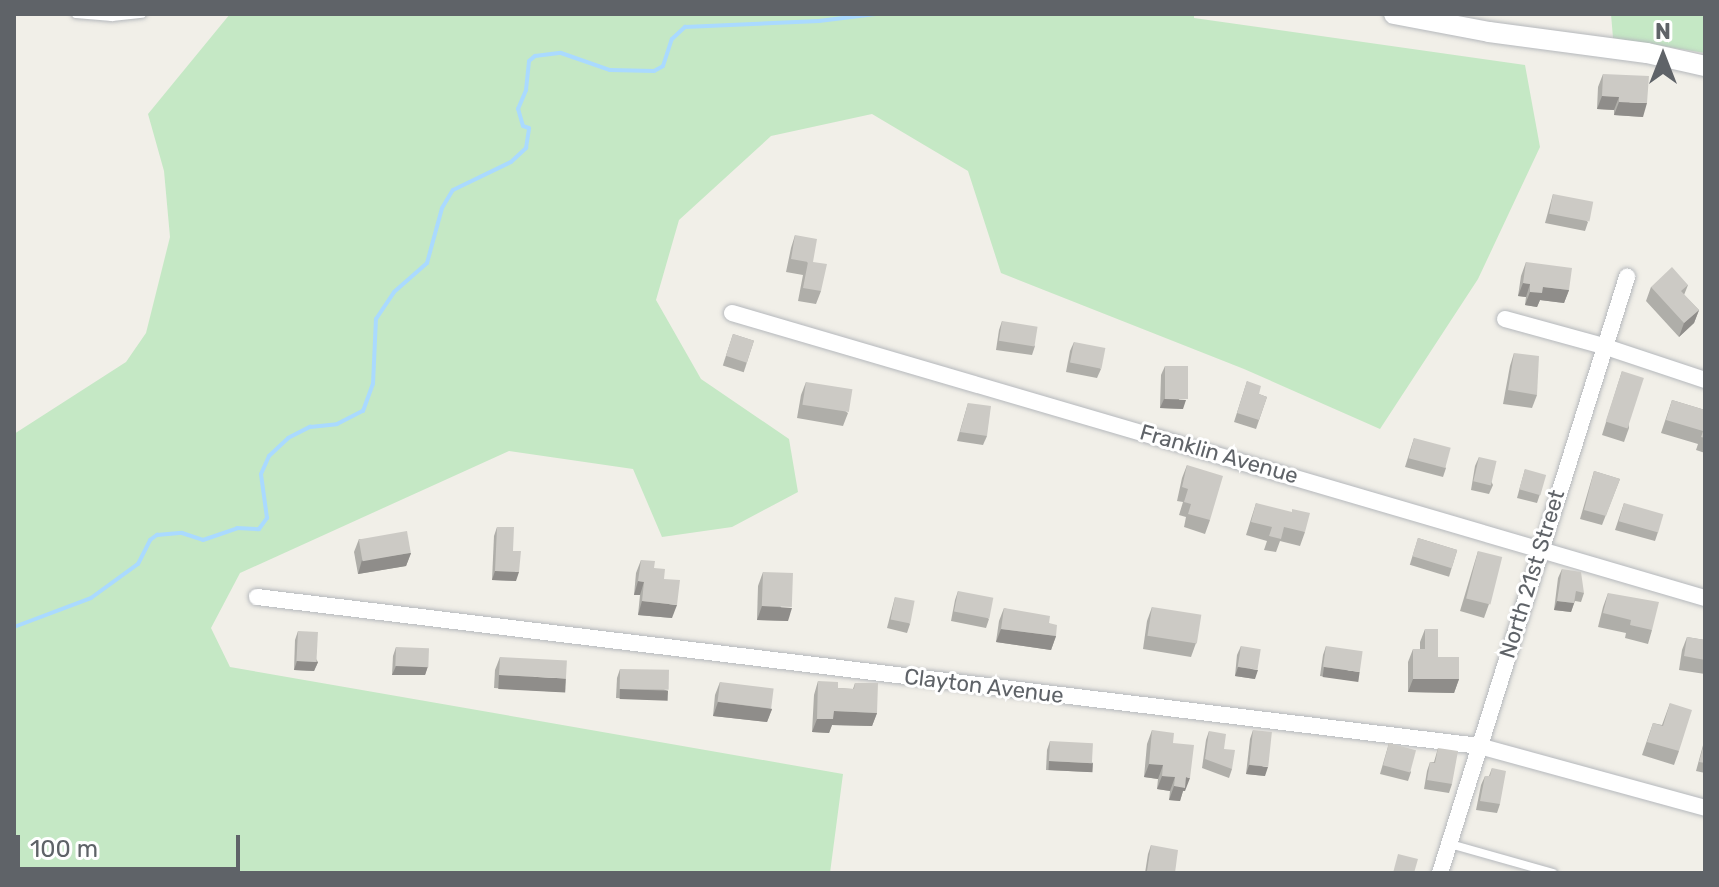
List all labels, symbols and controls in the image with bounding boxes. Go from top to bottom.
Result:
north arrow [1623,16,1703,96]
text: N [1655,18,1671,45]
street label: Franklin Avenue [1137,419,1301,489]
street label: North 21st Street [1494,487,1570,661]
street label: Clayton Avenue [902,663,1066,709]
scale bar [20,819,244,869]
text: 100 m [30,835,98,863]

